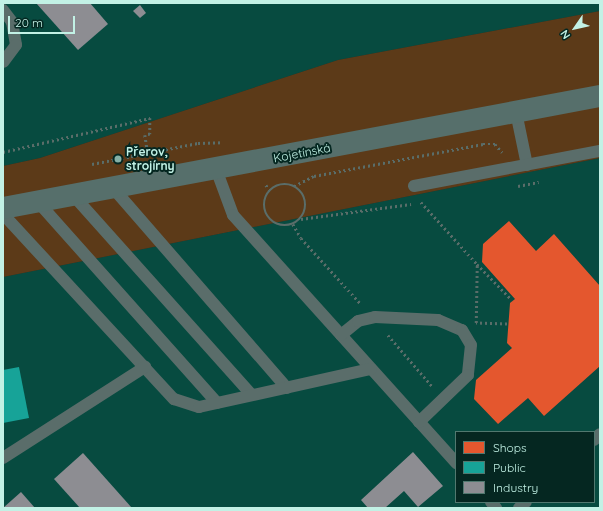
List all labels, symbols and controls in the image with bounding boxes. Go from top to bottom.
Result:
scale bar [10,8,77,34]
north arrow [555,8,595,48]
text: 20 m [15,15,43,30]
text: N [557,27,573,42]
street label: Kojetínská [272,140,332,166]
place label: Přerov, strojírny [126,145,175,173]
marker: Přerov, strojírny [113,154,123,164]
legend [455,431,595,503]
text: Shops [493,440,527,455]
text: Public [493,460,526,475]
text: Industry [493,480,538,495]

